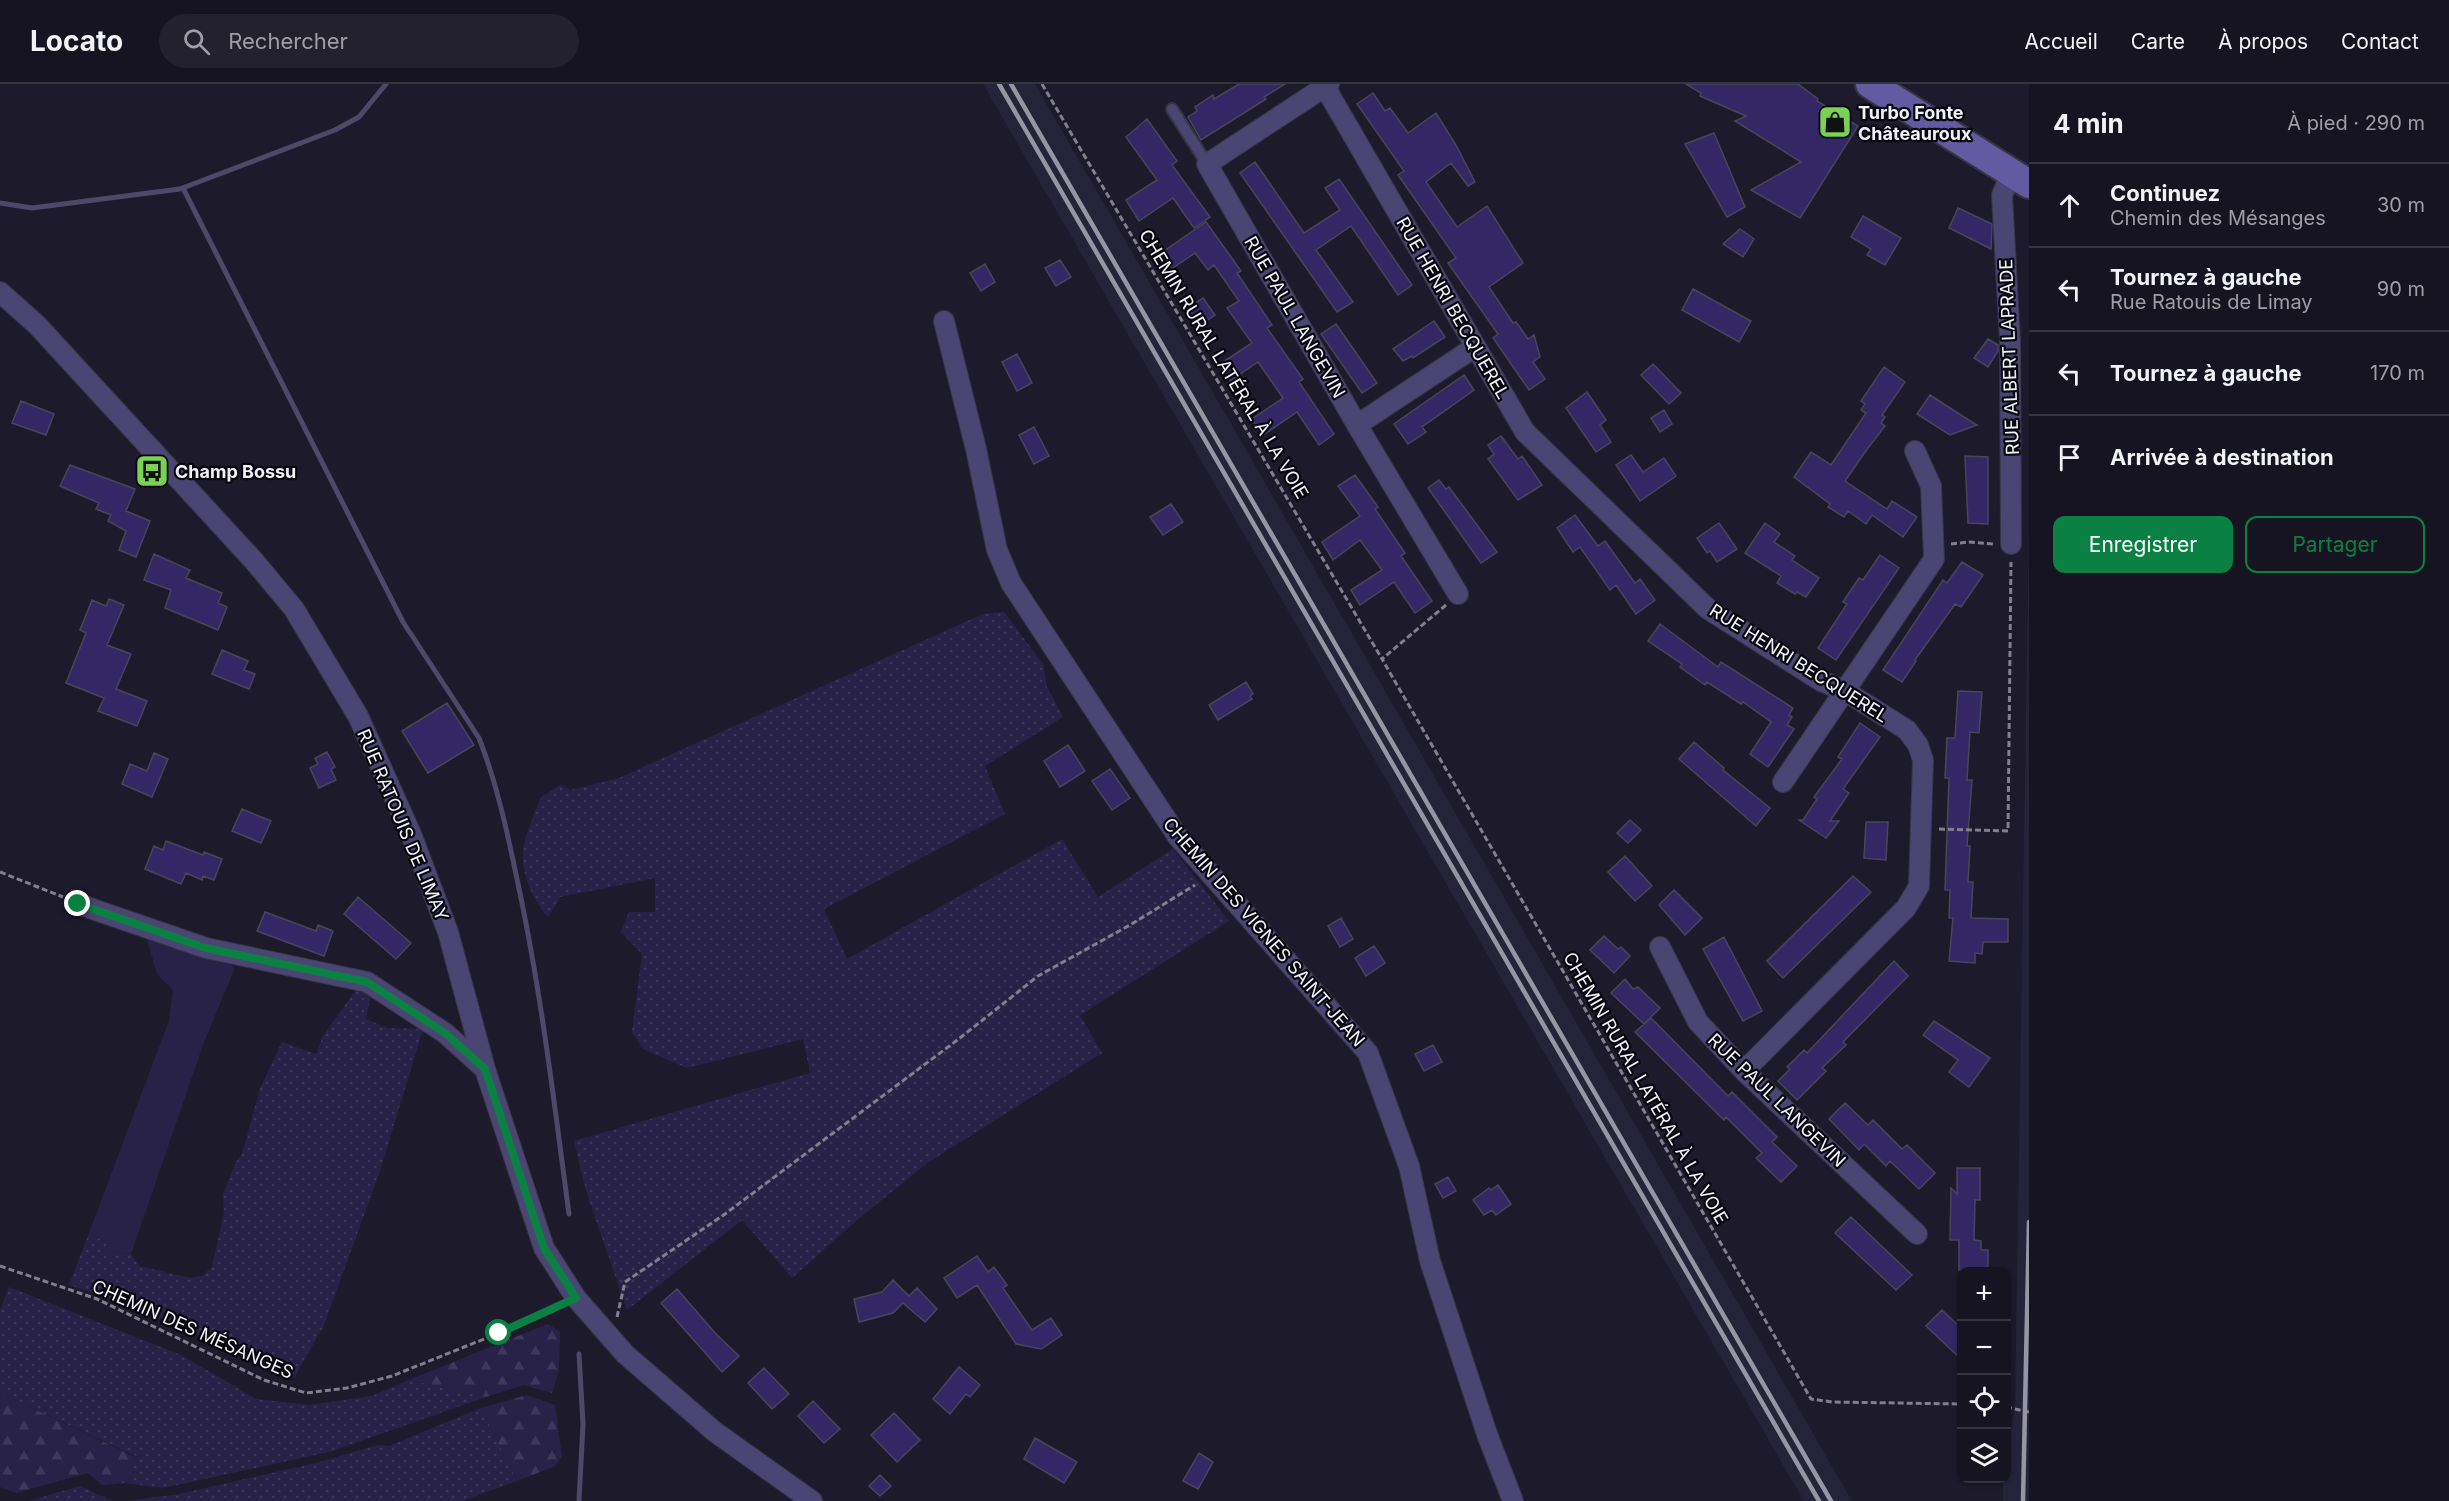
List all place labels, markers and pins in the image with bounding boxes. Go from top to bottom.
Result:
place label: Turbo Fonte Châteauroux [1858,102,1972,144]
shop icon: Turbo Fonte Châteauroux [1817,104,1853,140]
bus stop icon: Champ Bossu [134,453,170,489]
place label: Champ Bossu [175,461,296,482]

